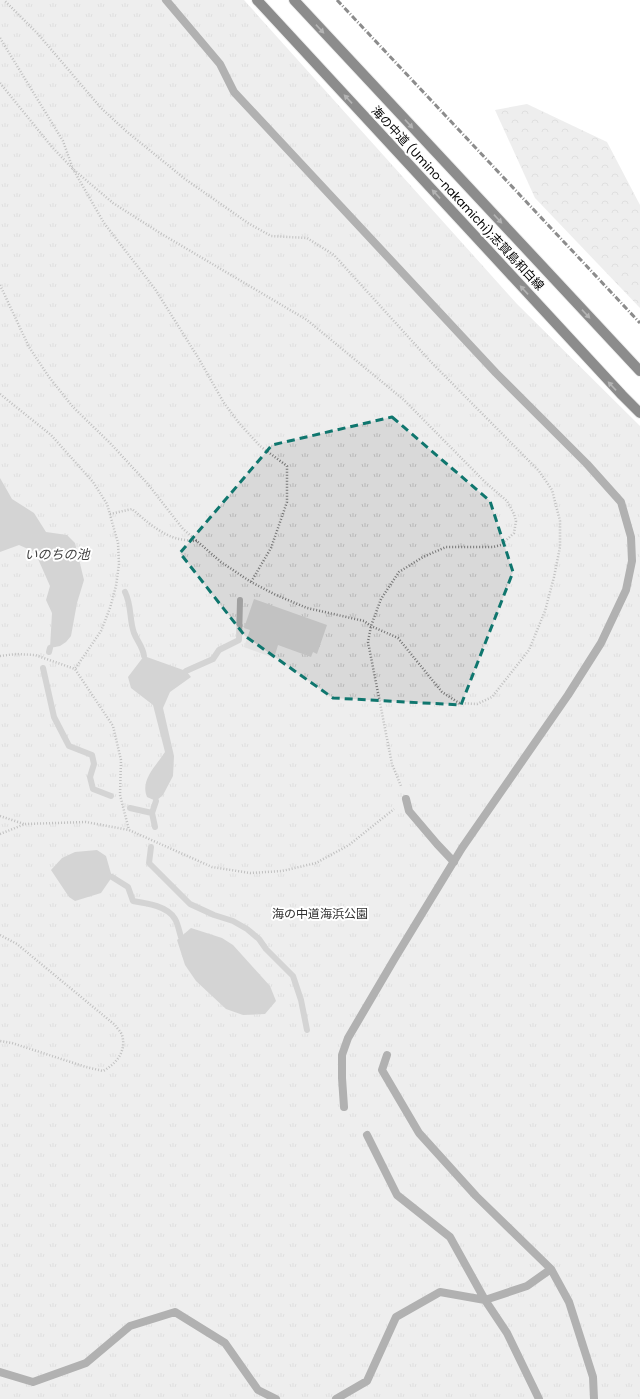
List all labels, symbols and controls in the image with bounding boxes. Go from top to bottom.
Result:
one-way arrow [315,24,324,33]
one-way arrow [343,94,353,104]
street label: 海の中道 (Umino-nakamichi);志賀島和白線 [368,102,548,294]
one-way arrow [404,119,413,128]
one-way arrow [432,189,441,200]
one-way arrow [493,214,502,224]
one-way arrow [520,285,529,295]
one-way arrow [581,309,591,319]
one-way arrow [608,380,617,391]
water label: いのちの池 [24,545,91,564]
park label: 海の中道海浜公園 [272,905,368,922]

